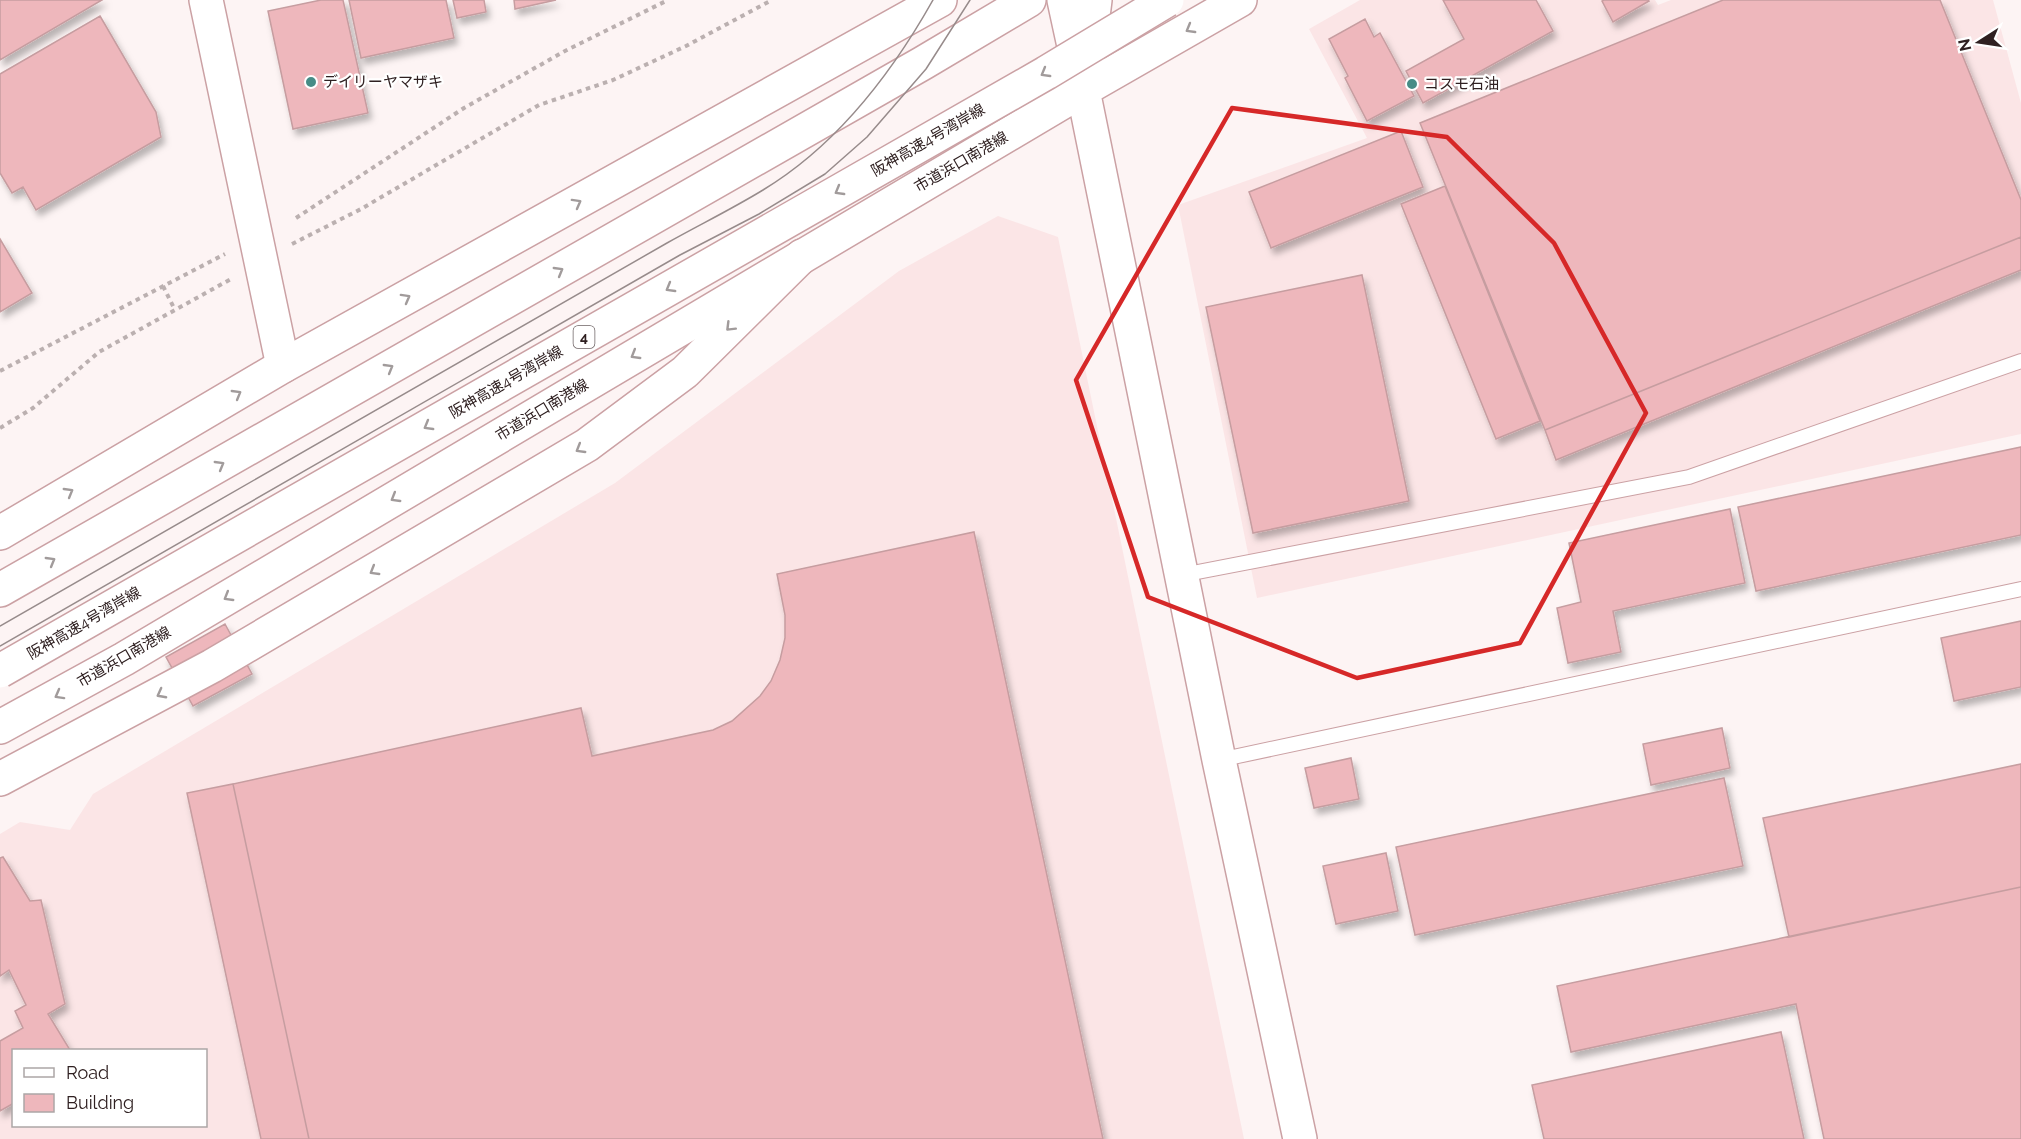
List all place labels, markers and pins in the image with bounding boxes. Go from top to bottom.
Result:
place label: デイリーヤマザキ [323,73,443,91]
marker: デイリーヤマザキ [304,75,318,89]
place label: コスモ石油 [1424,75,1499,93]
marker: コスモ石油 [1405,77,1419,91]

